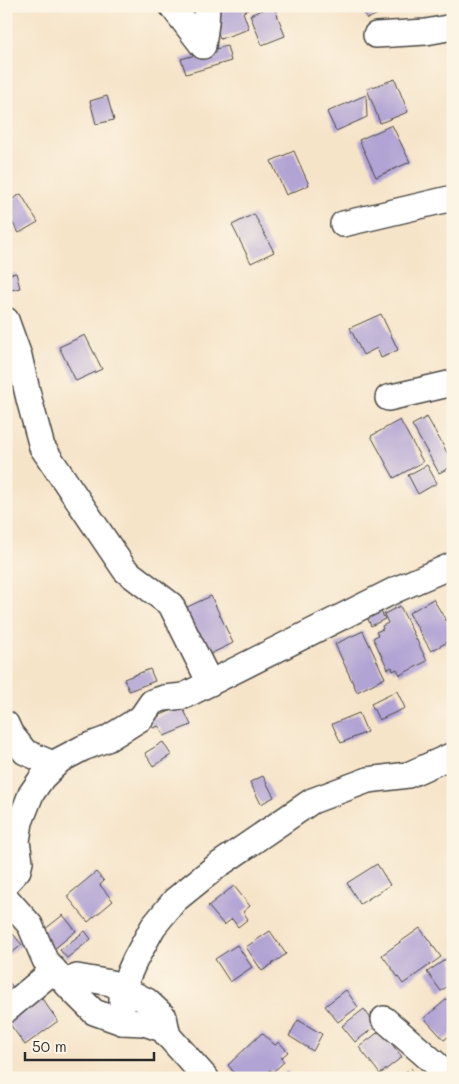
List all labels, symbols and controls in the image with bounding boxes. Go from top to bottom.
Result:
scale bar [25,1029,154,1061]
text: 50 m [32,1036,67,1056]

